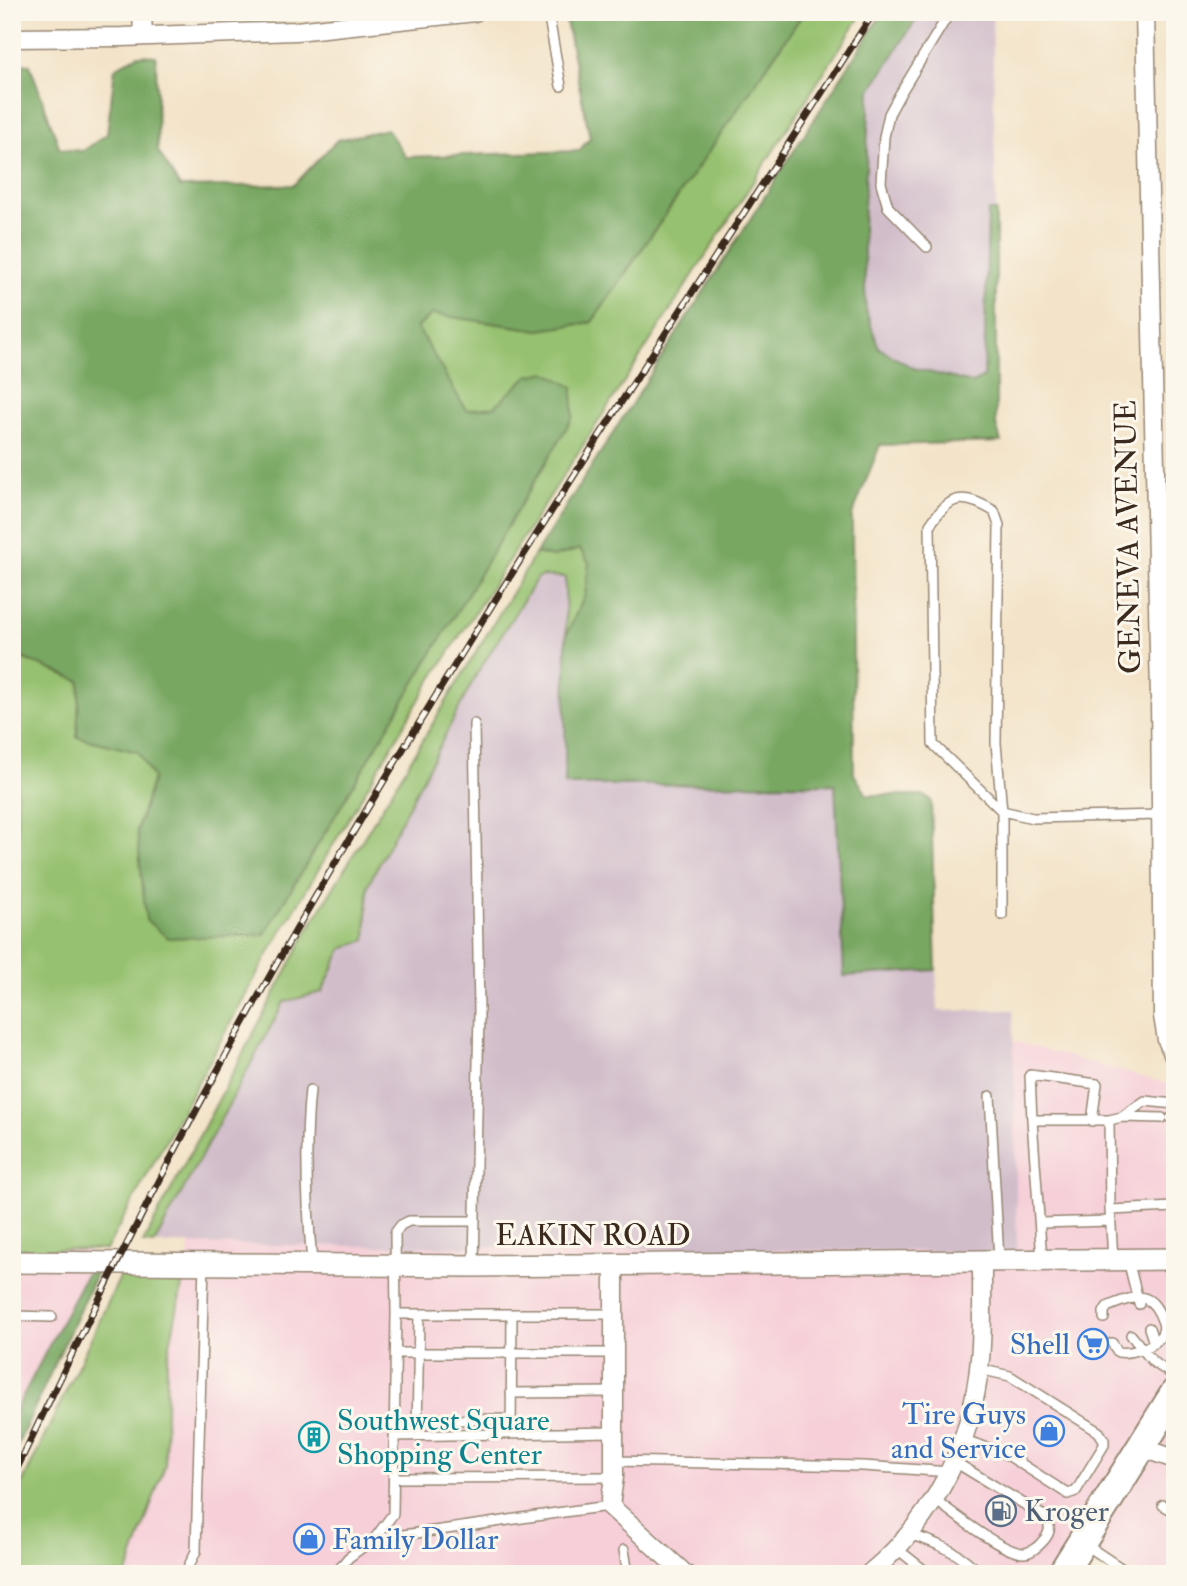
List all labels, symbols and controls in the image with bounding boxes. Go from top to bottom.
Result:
street label: GENEVA AVENUE [1107,400,1149,674]
street label: EAKIN ROAD [495,1217,691,1254]
place label: Shell [1010,1326,1070,1363]
supermarket icon: Shell [1076,1327,1110,1361]
place label: Tire Guys and Service [891,1396,1026,1467]
place label: Southwest Square Shopping Center [337,1402,550,1473]
shop icon: Tire Guys and Service [1032,1414,1066,1448]
building icon: Southwest Square Shopping Center [297,1420,331,1454]
place label: Kroger [1024,1493,1109,1530]
fuel station icon: Kroger [984,1494,1018,1528]
place label: Family Dollar [332,1521,498,1558]
shop icon: Family Dollar [292,1522,326,1556]

